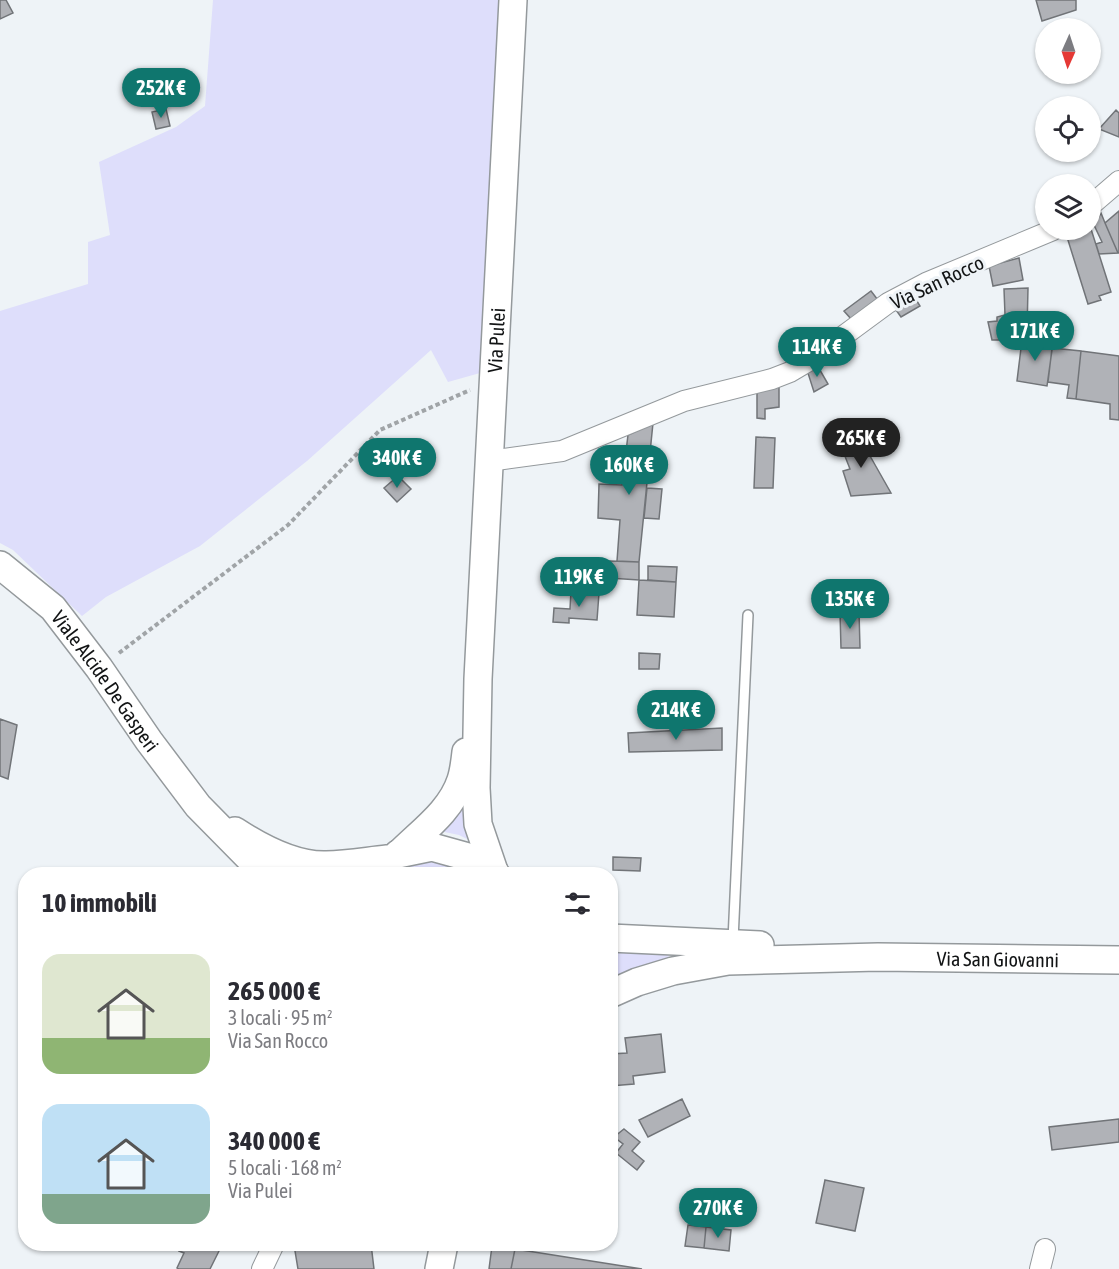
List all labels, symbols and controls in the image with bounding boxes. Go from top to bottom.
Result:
north arrow [1035,18,1101,84]
map controls [1035,18,1101,240]
pin: 252K € [112,68,210,119]
text: 252K € [136,76,186,99]
button: locate [1035,96,1101,162]
button: layers [1035,174,1101,240]
street label: Via San Rocco [887,250,987,314]
street label: Via Pulei [482,307,509,373]
pin: 171K € [986,311,1084,362]
text: 171K € [1010,319,1060,342]
pin: 114K € [768,327,866,378]
text: 114K € [792,335,842,358]
pin: 265K € [812,418,910,469]
text: 265K € [836,426,886,449]
pin: 340K € [348,438,446,489]
pin: 160K € [580,445,678,496]
text: 340K € [372,446,422,469]
text: 160K € [604,453,654,476]
pin: 119K € [530,557,628,608]
text: 119K € [554,565,604,588]
pin: 135K € [801,579,899,630]
text: 135K € [825,587,875,610]
street label: Viale Alcide De Gasperi [47,606,164,756]
pin: 214K € [627,690,725,741]
text: 214K € [651,698,701,721]
icon: filters [561,887,594,920]
text: 10 immobili [42,888,157,918]
street label: Via San Giovanni [936,946,1059,971]
text: 265 000 € [228,976,320,1006]
icon: home [90,978,162,1050]
text: 3 locali · 95 m² [228,1006,333,1029]
text: Via San Rocco [228,1029,328,1052]
text: 340 000 € [228,1126,320,1156]
icon: home [90,1128,162,1200]
text: 5 locali · 168 m² [228,1156,342,1179]
text: Via Pulei [228,1179,293,1202]
pin: 270K € [669,1188,767,1239]
text: 270K € [693,1196,743,1219]

